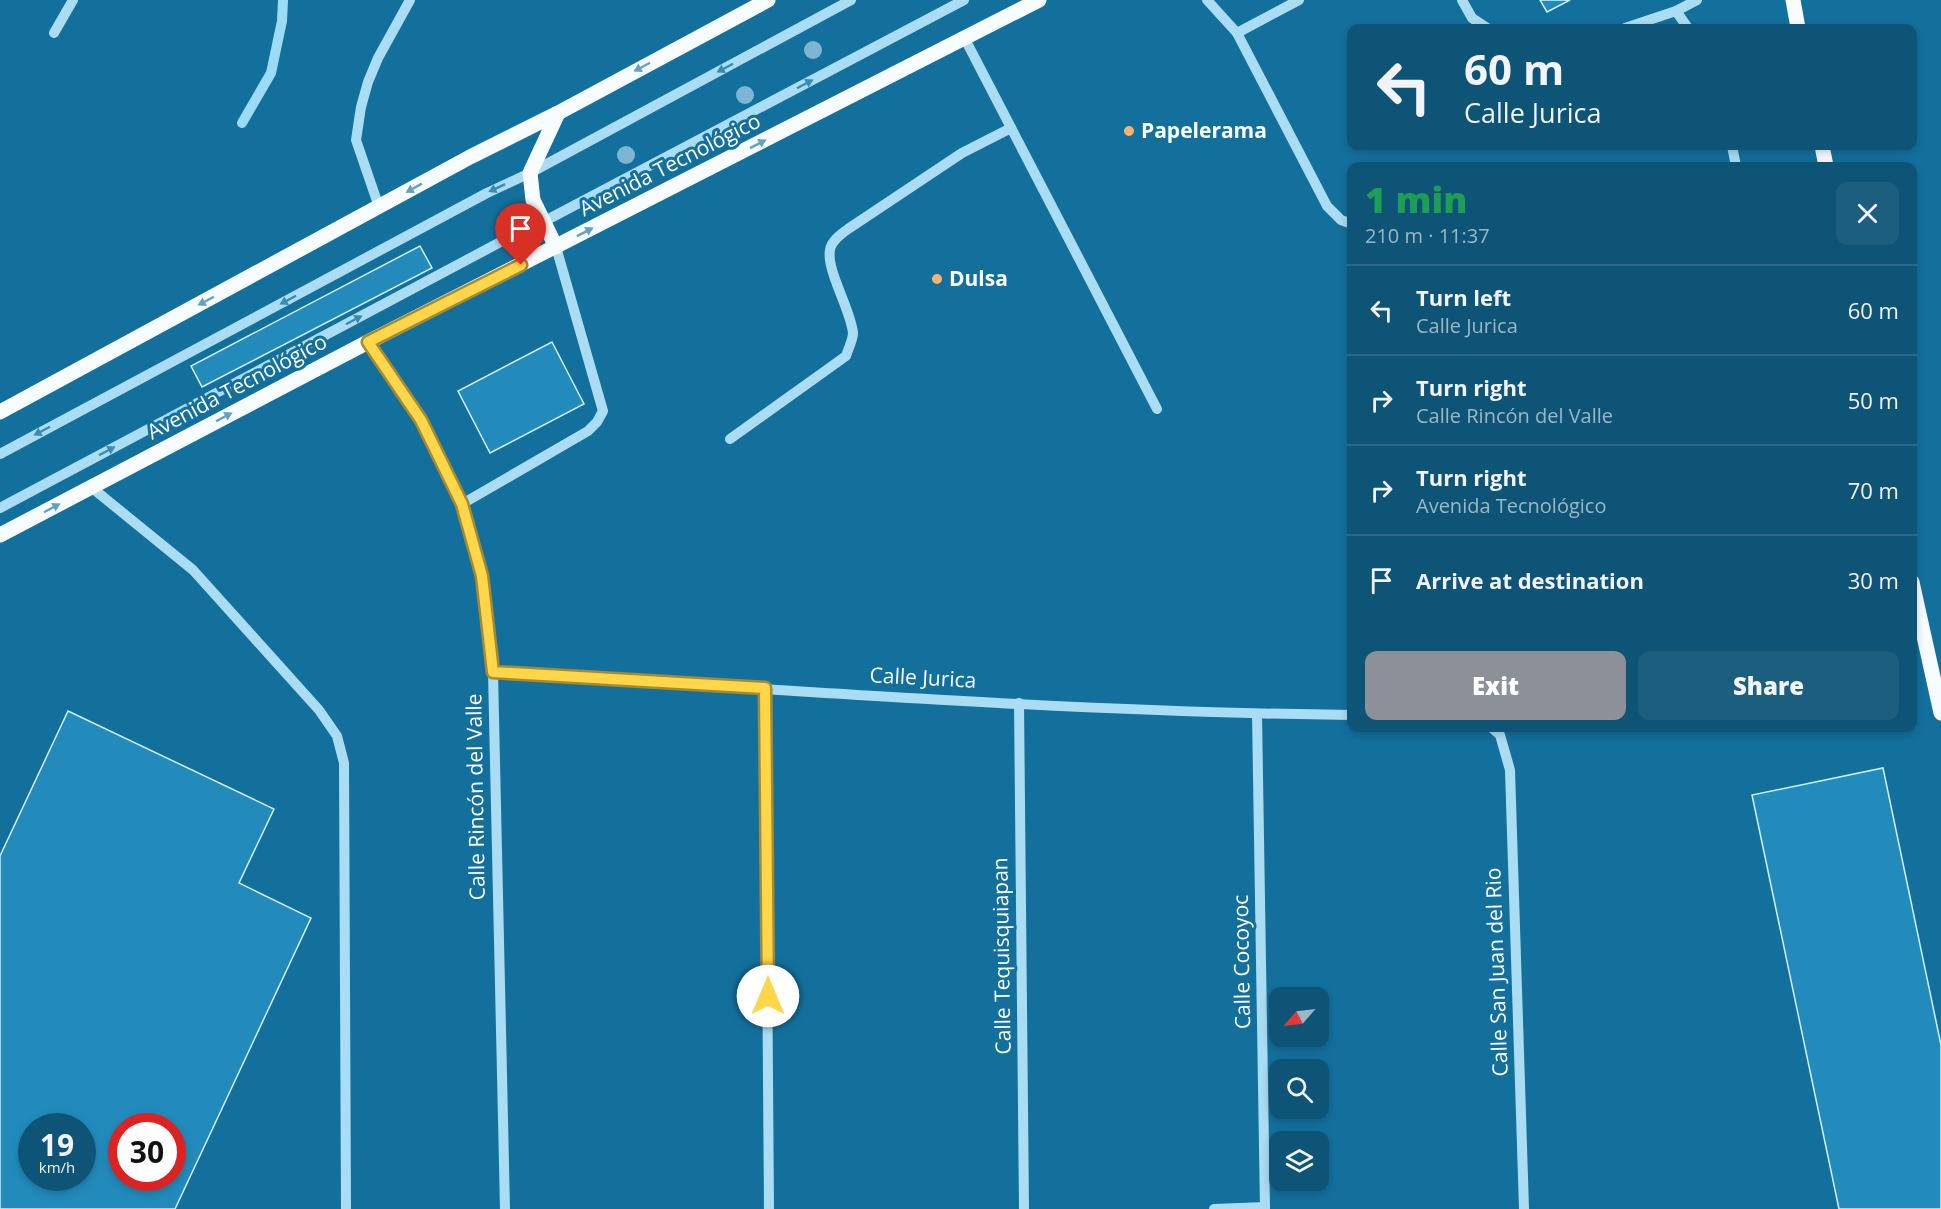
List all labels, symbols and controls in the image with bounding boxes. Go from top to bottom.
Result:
text: 60 m [1464,40,1564,97]
icon: left [1365,48,1443,126]
one-way arrow [633,62,650,72]
one-way arrow [717,63,734,73]
one-way arrow [797,79,814,89]
text: Calle Jurica [1464,94,1601,131]
street label: Avenida Tecnológico [574,106,765,222]
place label: Papelerama [1141,116,1267,144]
marker: Papelerama [1122,124,1136,138]
one-way arrow [750,139,767,148]
text: 1 min [1365,175,1467,224]
button: close [1836,182,1899,245]
one-way arrow [405,183,422,193]
one-way arrow [489,184,506,193]
pin [495,203,546,265]
icon: arrive [504,212,537,245]
text: 210 m · 11:37 [1365,222,1490,249]
one-way arrow [576,227,593,237]
place label: Dulsa [949,264,1008,292]
marker: Dulsa [930,272,944,286]
text: Turn left [1416,282,1511,312]
icon: left [1365,294,1398,327]
one-way arrow [280,295,297,305]
text: 60 m [1848,295,1899,325]
one-way arrow [197,296,214,306]
text: Calle Jurica [1416,312,1518,339]
one-way arrow [345,315,362,325]
street label: Avenida Tecnológico [142,327,331,445]
text: Turn right [1416,372,1527,402]
icon: right [1365,384,1398,417]
text: 50 m [1848,385,1899,415]
text: Calle Rincón del Valle [1416,402,1613,429]
one-way arrow [216,412,233,422]
one-way arrow [33,426,50,436]
one-way arrow [99,446,116,456]
text: Turn right [1416,462,1527,492]
icon: right [1365,474,1398,507]
text: 70 m [1848,475,1899,505]
text: Avenida Tecnológico [1416,492,1606,519]
one-way arrow [43,503,60,513]
icon: arrive [1365,564,1398,597]
text: Arrive at destination [1416,565,1644,595]
text: 30 m [1848,565,1899,595]
button: Exit [1365,651,1626,720]
button: Share [1638,651,1899,720]
street label: Calle Jurica [869,660,977,694]
street label: Calle Rincón del Valle [459,693,491,901]
street label: Calle Tequisquiapan [985,857,1017,1055]
street label: Calle San Juan del Rio [1478,867,1514,1077]
street label: Calle Cocoyoc [1226,895,1256,1030]
position arrow [736,964,800,1028]
north arrow [1269,987,1329,1047]
map controls [1269,987,1329,1191]
button: search [1269,1059,1329,1119]
speed limit sign: 30 [108,1113,186,1191]
text: 19 [40,1124,74,1165]
button: layers [1269,1131,1329,1191]
text: km/h [39,1157,75,1177]

